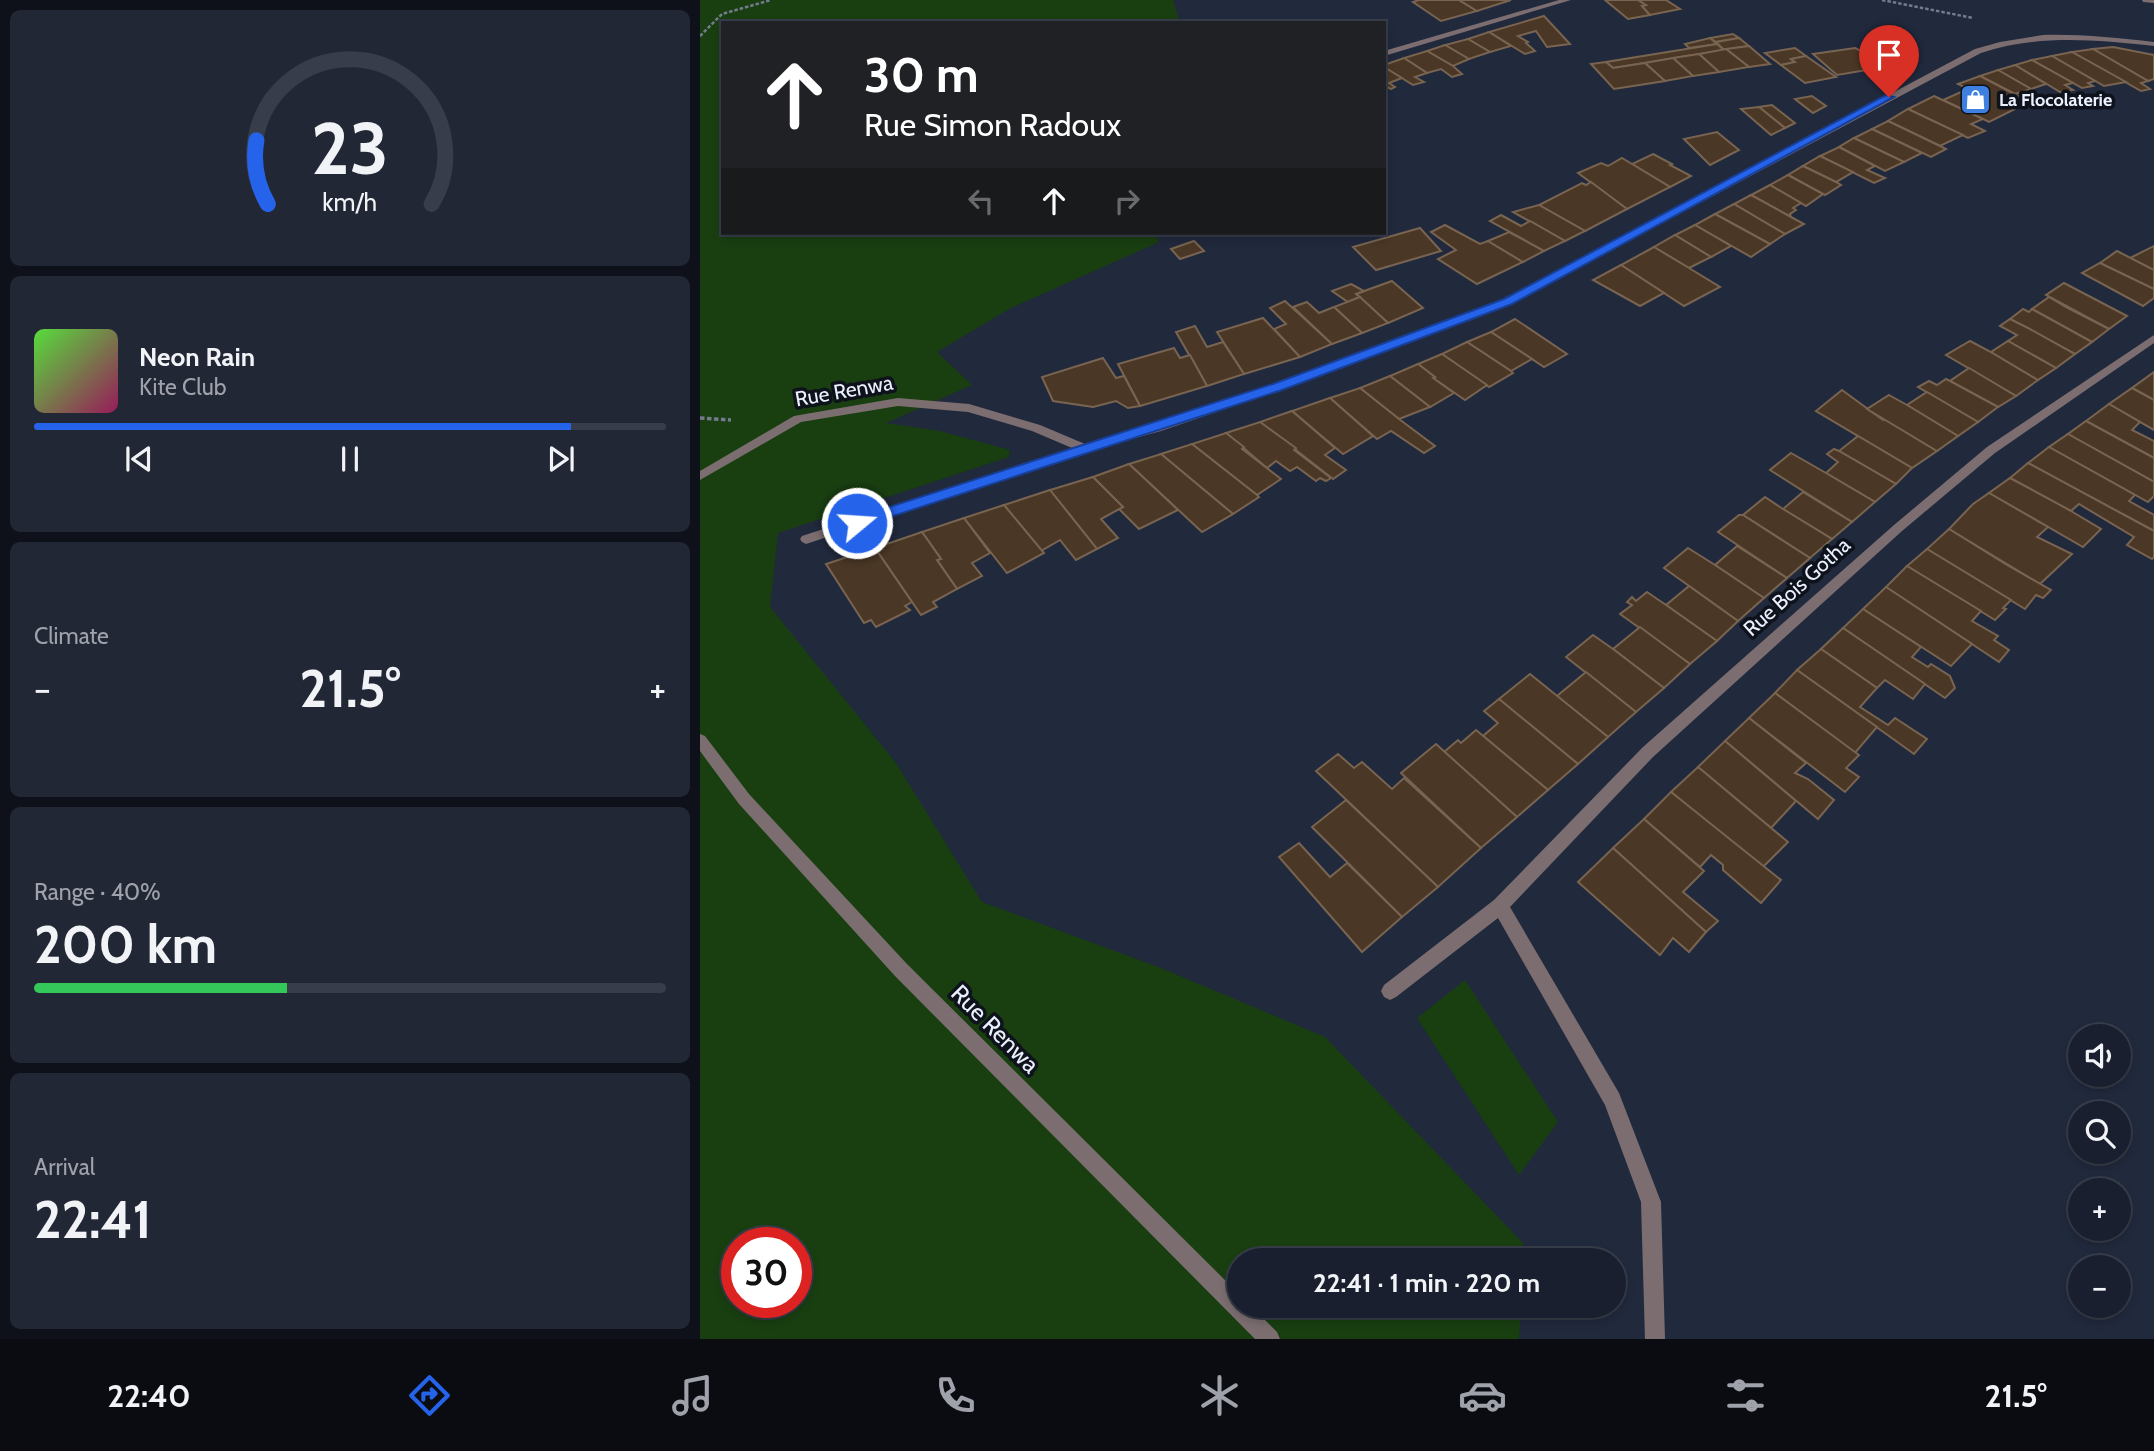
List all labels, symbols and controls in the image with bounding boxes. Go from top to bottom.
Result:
pin [1859,25,1919,97]
icon: arrive [1870,36,1908,74]
text: 30 m [864,45,979,104]
icon: ahead [749,49,840,140]
shop icon: La Flocolaterie [1959,83,1993,117]
place label: La Flocolaterie [1999,89,2112,111]
text: 23 [311,104,389,192]
text: Rue Simon Radoux [864,105,1121,144]
icon: left [962,182,1000,220]
icon: ahead [1035,182,1073,220]
icon: right [1108,182,1146,220]
text: km/h [323,187,377,217]
text: Neon Rain [139,341,255,373]
street label: Rue Renwa [793,370,895,411]
text: Kite Club [139,373,226,401]
icon: previous [120,440,158,478]
icon: pause [331,440,369,478]
icon: next [542,440,580,478]
position arrow [820,486,894,560]
street label: Rue Bois Gotha [1738,532,1855,641]
text: Climate [34,622,109,650]
text: 21.5° [299,657,401,720]
text: − [34,665,51,712]
text: + [649,665,666,712]
text: Range · 40% [34,878,161,906]
text: 200 km [34,913,217,976]
street label: Rue Renwa [945,979,1046,1079]
map controls [2068,1024,2131,1318]
button: sound [2068,1024,2131,1087]
button: search [2068,1101,2131,1164]
text: Arrival [34,1153,95,1181]
button: + [2068,1178,2131,1241]
text: 22:41 [34,1188,152,1251]
speed limit sign: 30 [721,1227,812,1318]
button: − [2068,1255,2131,1318]
text: 22:41 · 1 min · 220 m [1313,1267,1540,1299]
icon: directions [405,1371,454,1420]
icon: music [668,1371,717,1420]
icon: phone [931,1371,980,1420]
icon: climate [1195,1371,1244,1420]
icon: car [1458,1371,1507,1420]
icon: filters [1721,1371,1770,1420]
text: 22:40 [107,1376,191,1415]
text: 21.5° [1985,1376,2047,1415]

